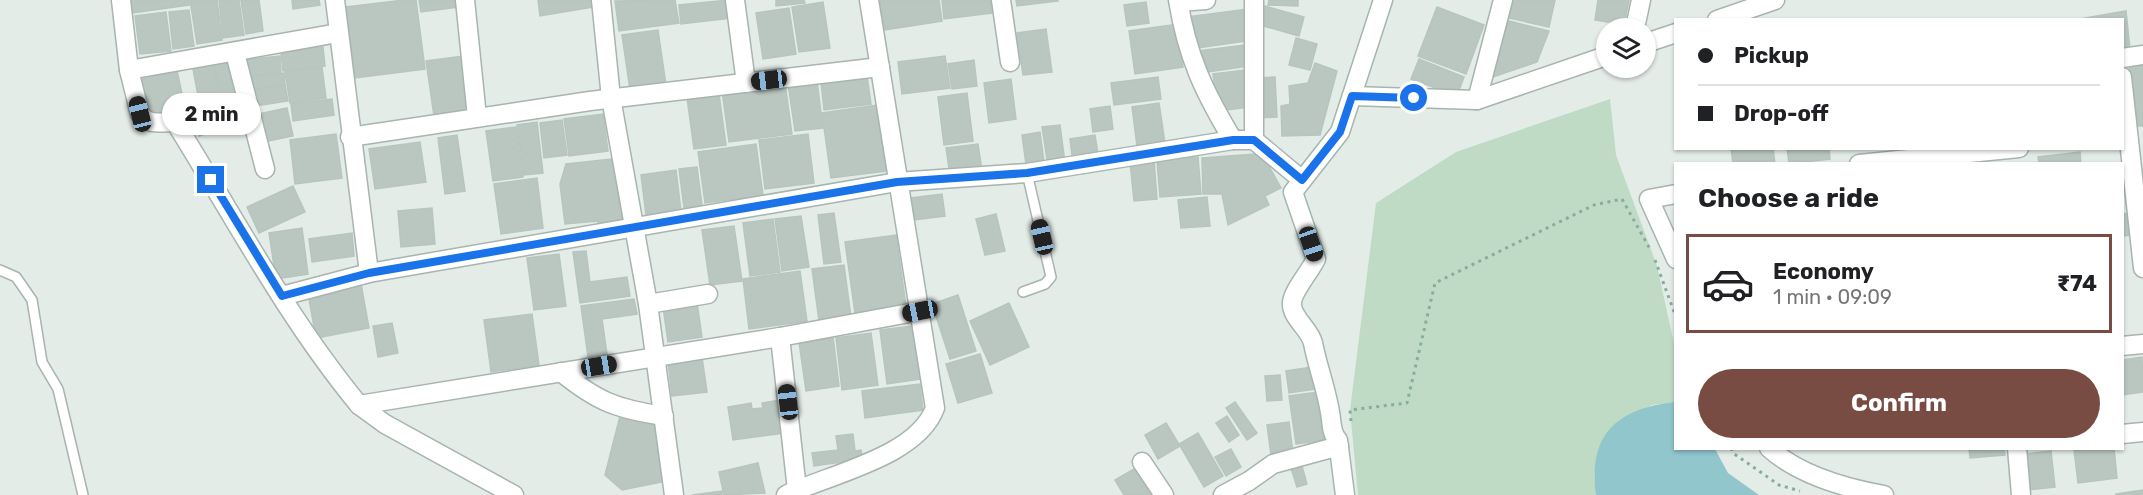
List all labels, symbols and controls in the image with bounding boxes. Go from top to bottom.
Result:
map controls [1596,18,1656,78]
button: layers [1596,18,1656,78]
text: Pickup [1734,42,1809,69]
car [750,69,788,91]
route start [1400,84,1427,111]
callout: 2 min [162,93,260,135]
car [127,94,153,134]
text: Drop-off [1734,100,1829,127]
text: 2 min [184,102,239,126]
route end [197,166,224,193]
text: Choose a ride [1698,182,1879,214]
car [1029,217,1055,257]
car [1297,224,1325,264]
icon: car [1701,257,1755,311]
text: Economy [1773,258,1874,285]
text: ₹74 [2057,270,2097,297]
text: 1 min · 09:09 [1773,285,1892,309]
car [901,299,939,323]
car [580,354,618,378]
button: Confirm [1698,369,2100,438]
car [777,383,799,421]

